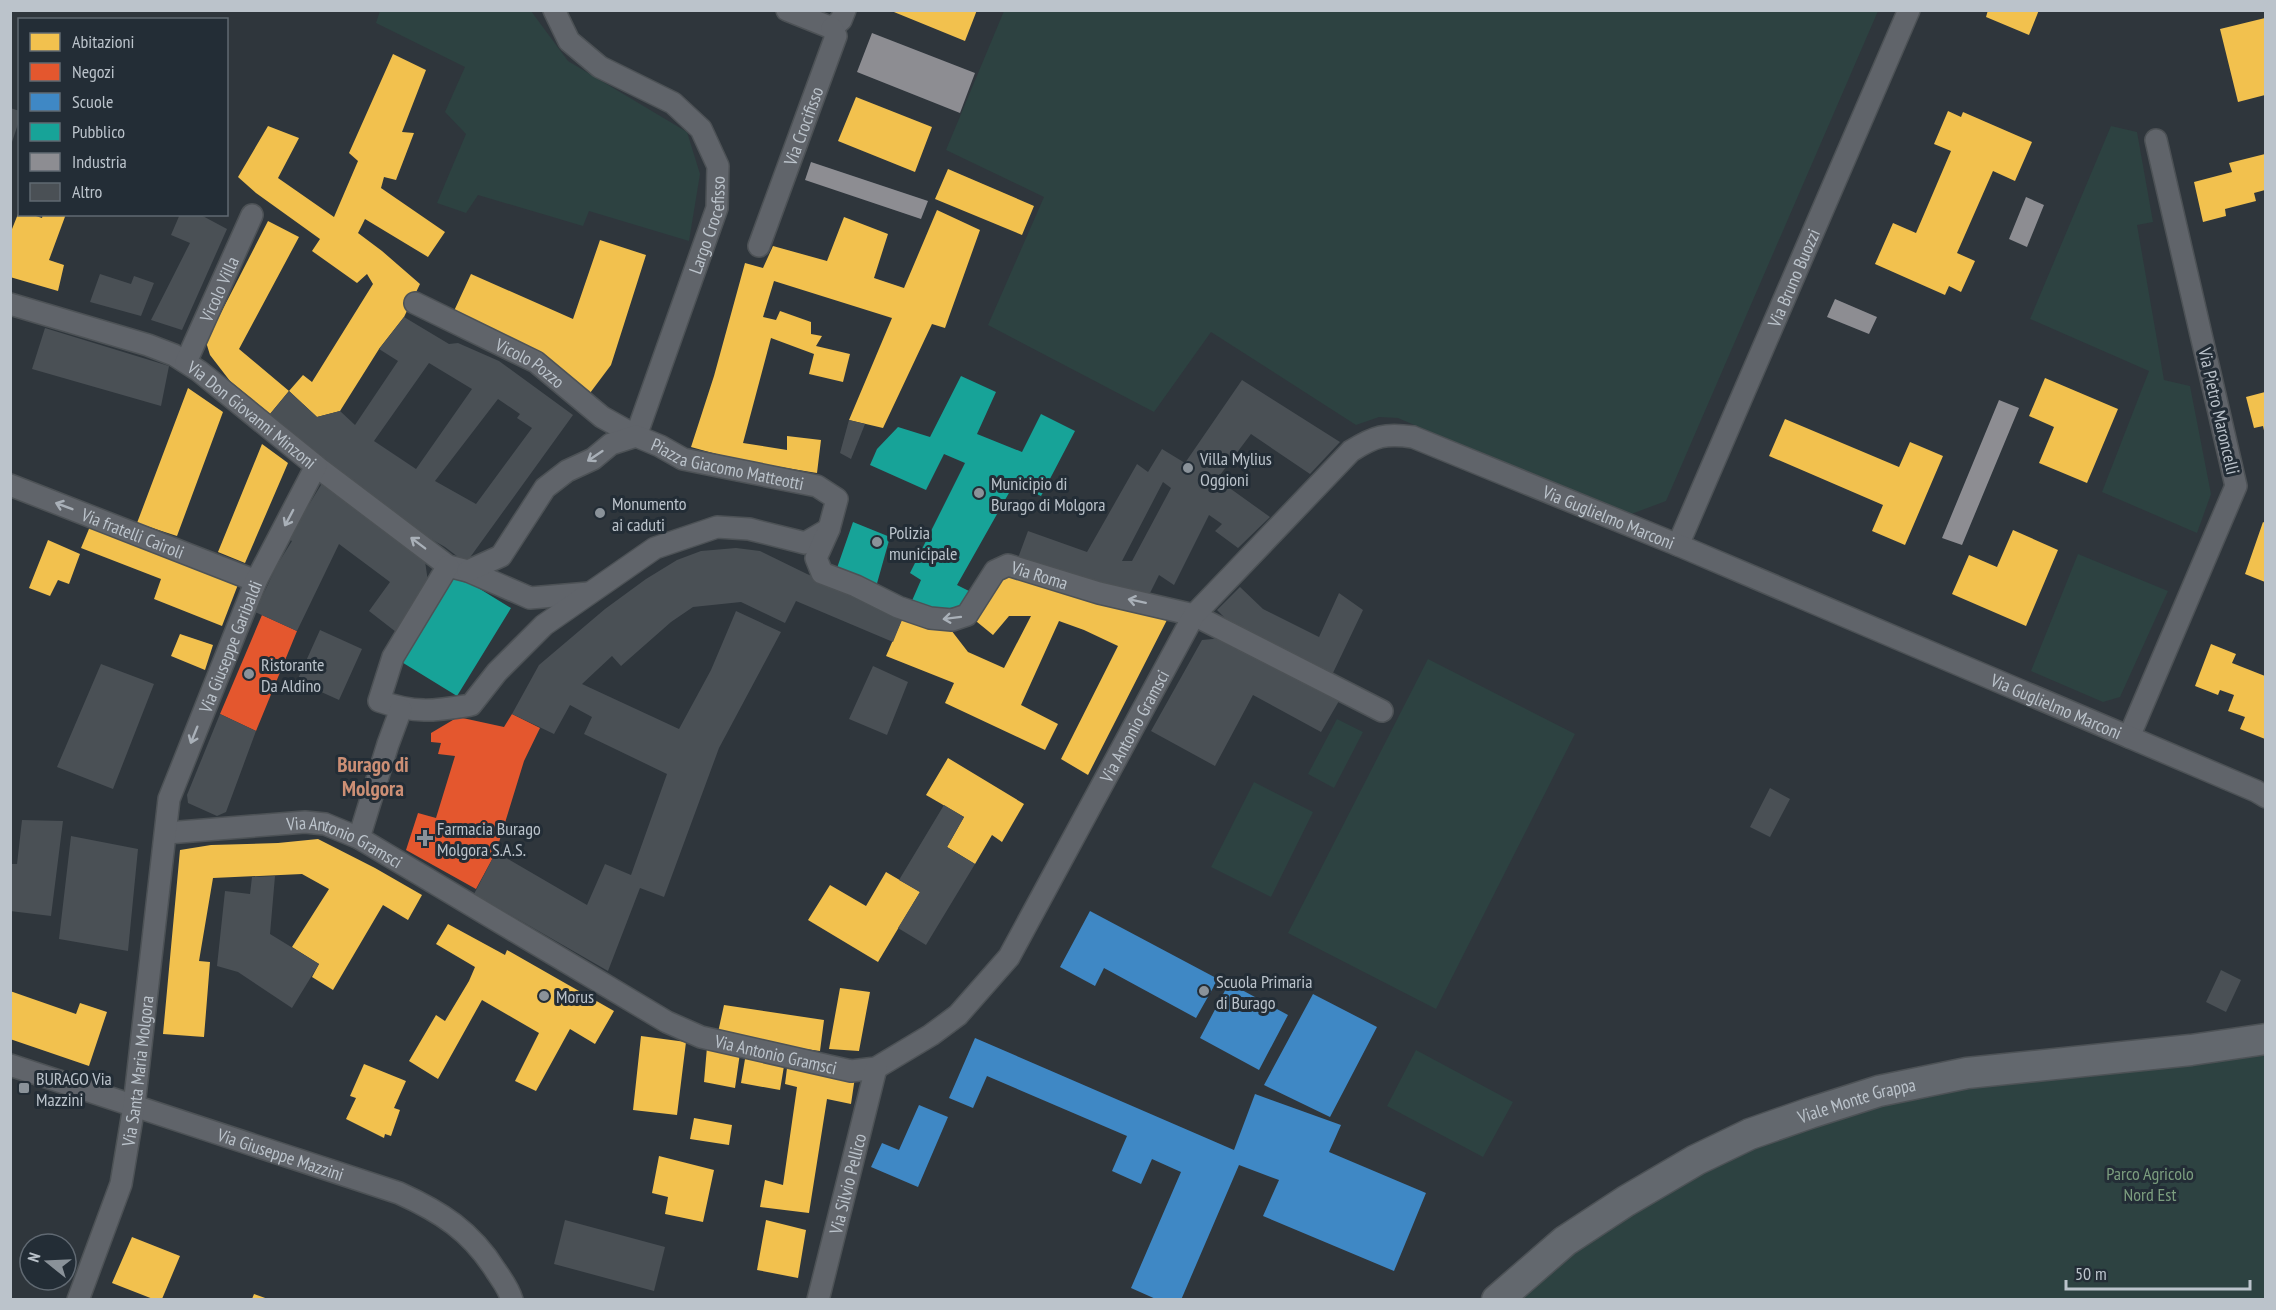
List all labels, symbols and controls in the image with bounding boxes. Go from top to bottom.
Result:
legend [18,18,228,216]
text: Abitazioni [72,30,134,53]
text: Negozi [72,60,115,83]
street label: Via Crocifisso [778,83,828,169]
text: Scuole [72,90,113,113]
text: Pubblico [72,120,125,143]
text: Industria [72,150,127,173]
street label: Largo Crocefisso [683,176,729,277]
text: Altro [72,180,103,203]
street label: Via Bruno Buozzi [1762,225,1825,331]
street label: Vicolo Villa [194,253,243,326]
street label: Vicolo Pozzo [491,332,570,393]
street label: Via Pietro Maroncelli [2193,344,2245,477]
street label: Via Don Giovanni Minzoni [182,355,321,473]
street label: Piazza Giacomo Matteotti [648,432,806,495]
place label: Villa Mylius Oggioni [1199,447,1272,491]
one-way arrow [588,450,604,462]
marker: Villa Mylius Oggioni [1181,461,1195,475]
place label: Municipio di Burago di Molgora [991,472,1105,516]
street label: Via Guglielmo Marconi [1539,479,1678,554]
marker: Municipio di Burago di Molgora [972,486,986,500]
place label: Monumento ai caduti [612,492,687,536]
one-way arrow [56,500,74,511]
street label: Via fratelli Cairoli [77,502,188,563]
marker: Monumento ai caduti [593,506,607,520]
one-way arrow [283,509,295,526]
place label: Polizia municipale [889,521,957,565]
marker: Polizia municipale [870,535,884,549]
one-way arrow [410,537,426,550]
street label: Via Roma [1008,555,1071,594]
street label: Via Giuseppe Garibaldi [193,577,267,717]
one-way arrow [1128,595,1147,606]
one-way arrow [943,612,962,623]
place label: Ristorante Da Aldino [261,653,325,697]
street label: Via Antonio Gramsci [1094,666,1174,787]
marker: Ristorante Da Aldino [242,667,256,681]
street label: Via Guglielmo Marconi [1987,668,2125,744]
one-way arrow [188,725,199,744]
district label: Burago di Molgora [337,751,409,802]
street label: Via Antonio Gramsci [285,810,407,873]
place label: Farmacia Burago Molgora S.A.S. [437,817,541,861]
marker: Farmacia Burago Molgora S.A.S. [418,831,432,845]
place label: Scuola Primaria di Burago [1216,970,1312,1014]
marker: Scuola Primaria di Burago [1197,984,1211,998]
place label: Morus [556,985,594,1008]
marker: Morus [537,989,551,1003]
street label: Via Santa Maria Molgora [116,994,158,1149]
street label: Via Antonio Gramsci [712,1029,839,1079]
place label: BURAGO Via Mazzini [36,1067,112,1111]
street label: Viale Monte Grappa [1793,1072,1918,1128]
marker: BURAGO Via Mazzini [17,1081,31,1095]
street label: Via Giuseppe Mazzini [214,1122,347,1186]
street label: Via Silvio Pellico [823,1131,871,1237]
park label: Parco Agricolo Nord Est [2106,1162,2194,1206]
north arrow [18,1232,78,1292]
text: N [23,1250,45,1265]
scale bar [2066,1253,2250,1291]
text: 50 m [2075,1262,2107,1285]

